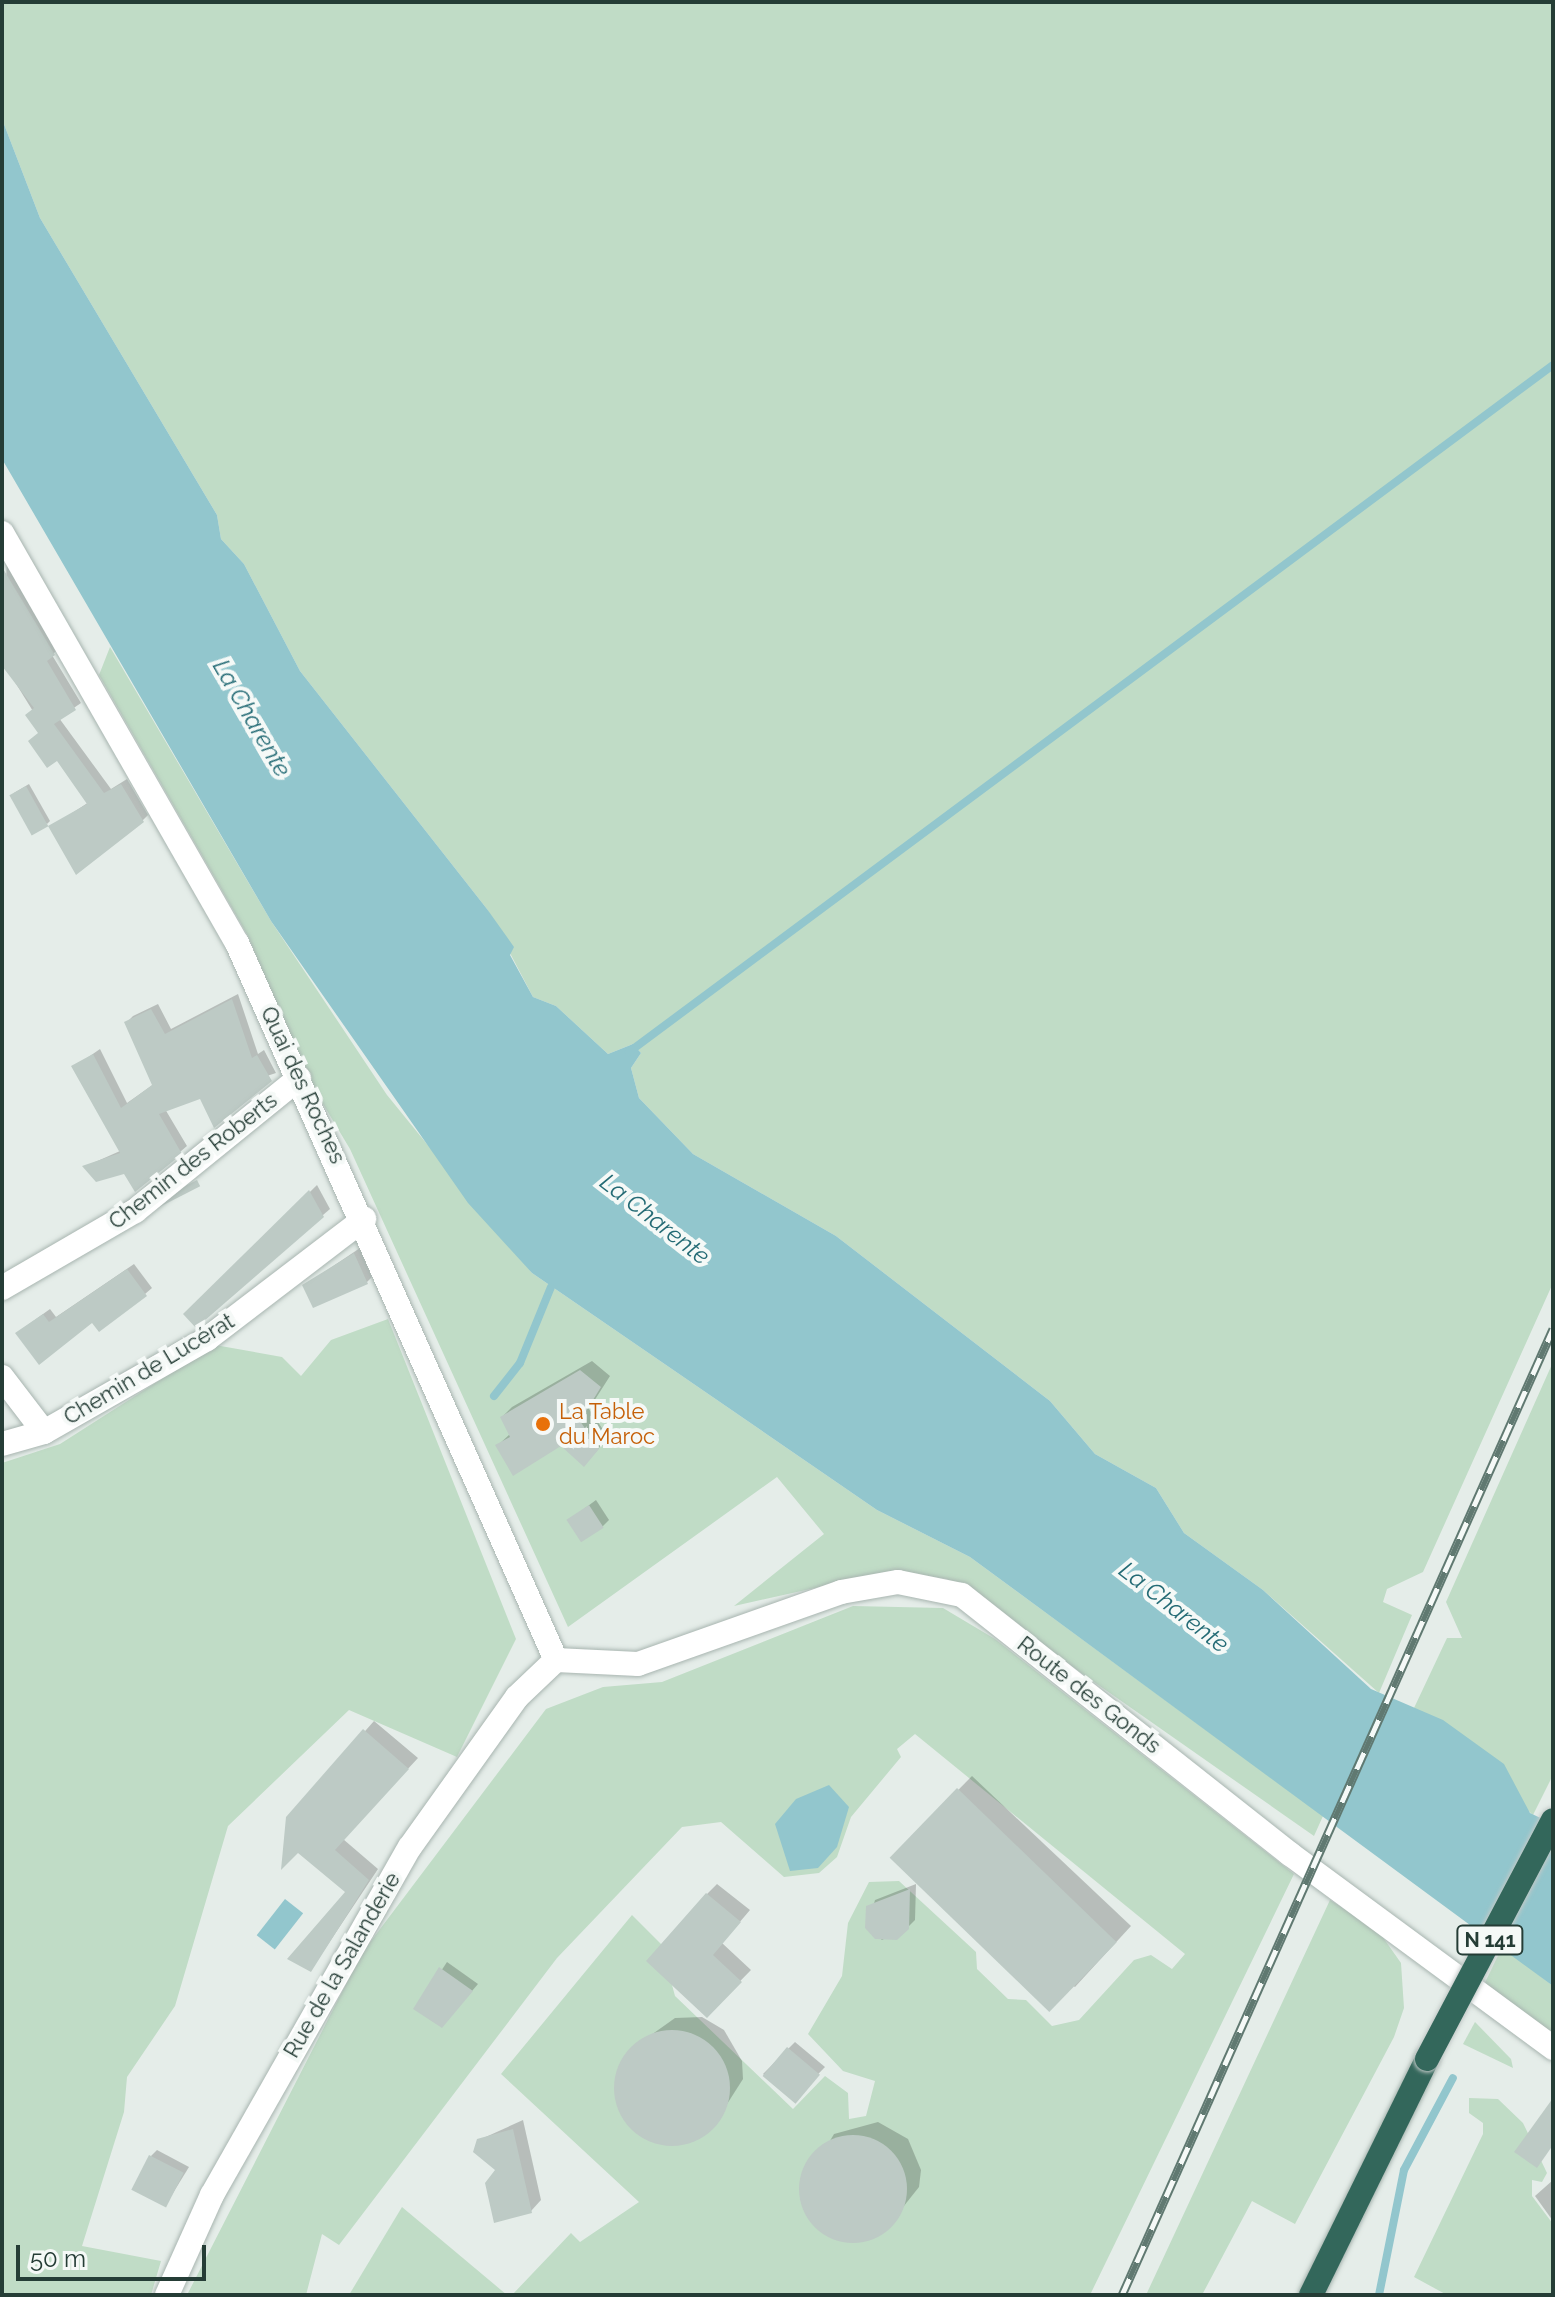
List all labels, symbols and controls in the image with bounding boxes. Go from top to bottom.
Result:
water label: La Charente [207,654,297,782]
street label: Quai des Roches [255,1002,351,1168]
street label: Chemin des Roberts [104,1087,282,1235]
water label: La Charente [595,1167,715,1271]
street label: Chemin de Lucérat [59,1308,239,1430]
place label: La Table du Maroc [559,1398,655,1450]
marker: La Table du Maroc [534,1415,552,1433]
water label: La Charente [1114,1555,1234,1659]
street label: Route des Gonds [1012,1631,1166,1759]
street label: Rue de la Salanderie [278,1868,406,2062]
road number: N 141 [1456,1924,1524,1956]
scale bar [20,2229,210,2279]
text: 50 m [30,2244,86,2273]

